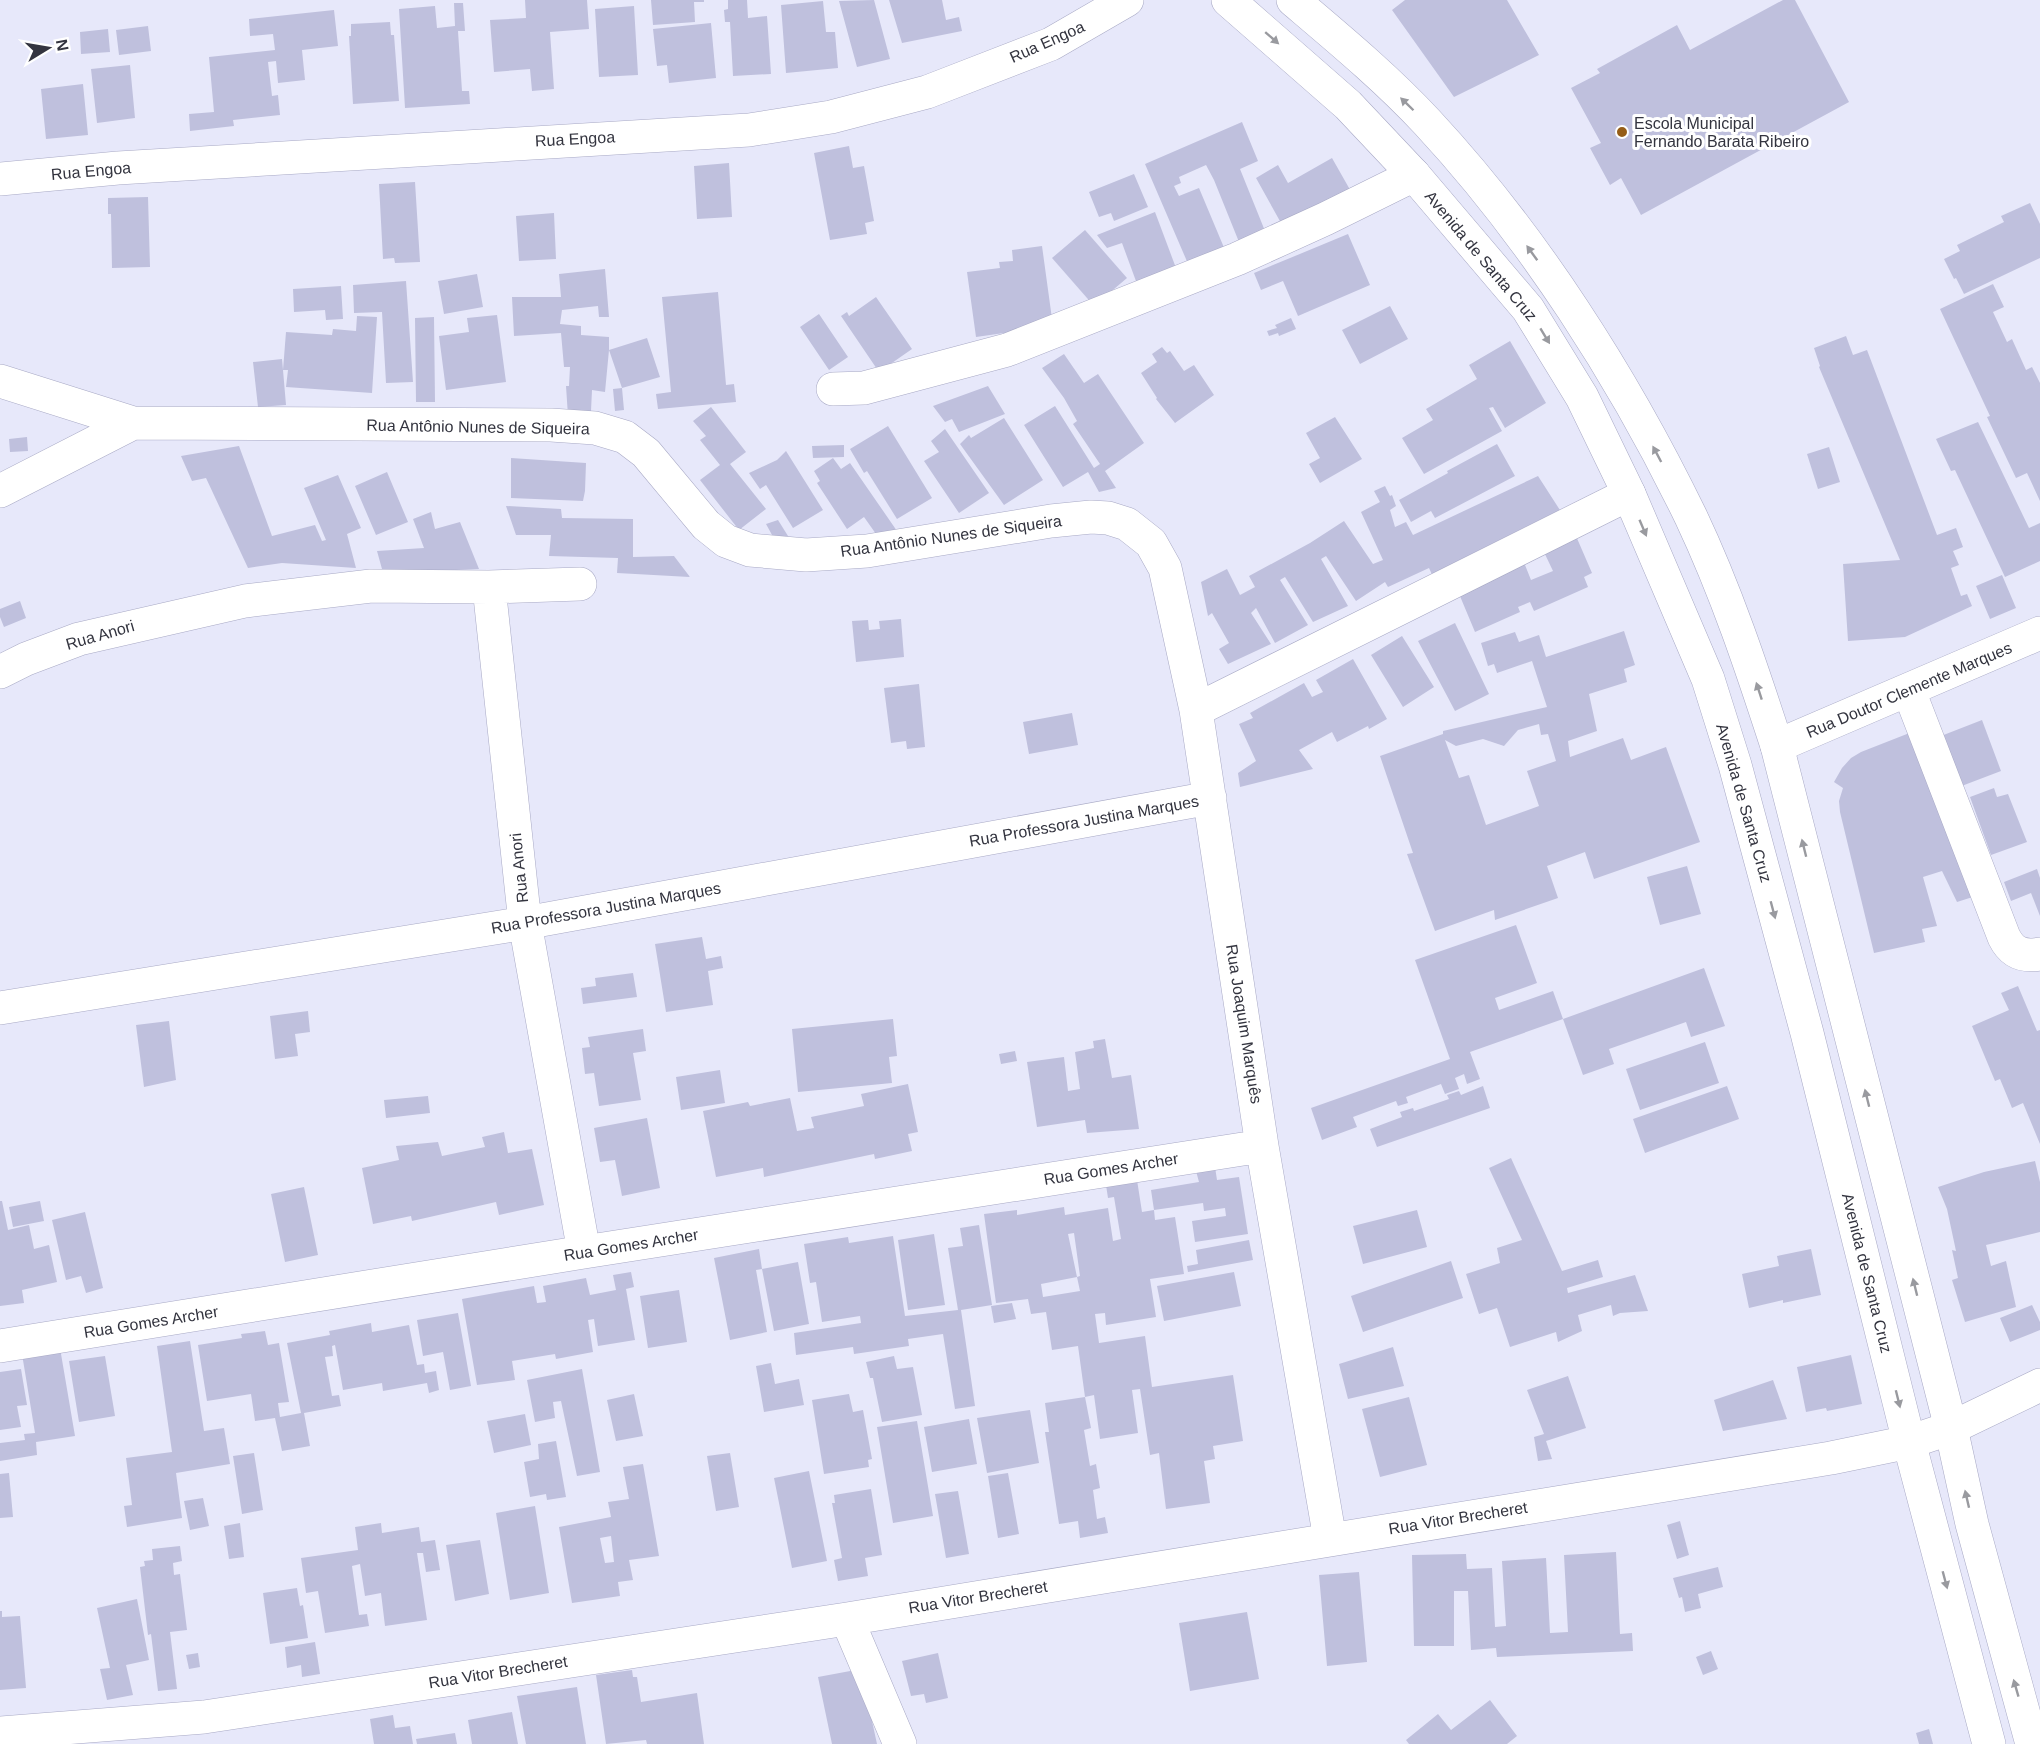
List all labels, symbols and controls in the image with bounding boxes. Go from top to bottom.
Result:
north arrow [18,18,78,78]
street label: Rua Engoa [1007,18,1087,66]
one-way arrow [1264,32,1280,45]
text: N [53,38,72,53]
one-way arrow [1401,97,1415,111]
place label: Escola Municipal Fernando Barata Ribeiro [1634,115,1809,150]
marker: Escola Municipal Fernando Barata Ribeiro [1615,125,1629,139]
street label: Rua Engoa [535,128,616,150]
street label: Rua Engoa [50,159,132,183]
street label: Avenida de Santa Cruz [1422,188,1540,324]
one-way arrow [1527,245,1539,260]
one-way arrow [1539,328,1550,344]
street label: Rua Antônio Nunes de Siqueira [366,417,590,437]
one-way arrow [1652,445,1662,462]
street label: Rua Antônio Nunes de Siqueira [839,512,1063,560]
one-way arrow [1639,519,1648,537]
street label: Rua Anori [64,617,136,653]
street label: Rua Doutor Clemente Marques [1804,639,2014,741]
one-way arrow [1754,682,1763,700]
street label: Avenida de Santa Cruz [1713,722,1775,884]
street label: Rua Professora Justina Marques [968,792,1200,850]
street label: Rua Anori [507,832,531,904]
one-way arrow [1799,839,1808,857]
street label: Rua Professora Justina Marques [490,879,722,937]
one-way arrow [1769,901,1779,920]
street label: Rua Joaquim Marquês [1223,943,1265,1105]
one-way arrow [1862,1089,1872,1108]
street label: Rua Gomes Archer [1042,1150,1180,1188]
street label: Avenida de Santa Cruz [1839,1191,1895,1355]
street label: Rua Gomes Archer [562,1226,700,1264]
one-way arrow [1910,1278,1920,1297]
street label: Rua Gomes Archer [82,1303,220,1341]
one-way arrow [1894,1390,1904,1408]
one-way arrow [1962,1489,1971,1508]
street label: Rua Vitor Brecheret [1387,1499,1529,1537]
one-way arrow [1940,1571,1950,1589]
street label: Rua Vitor Brecheret [907,1578,1049,1616]
street label: Rua Vitor Brecheret [427,1653,569,1691]
one-way arrow [2010,1679,2020,1697]

